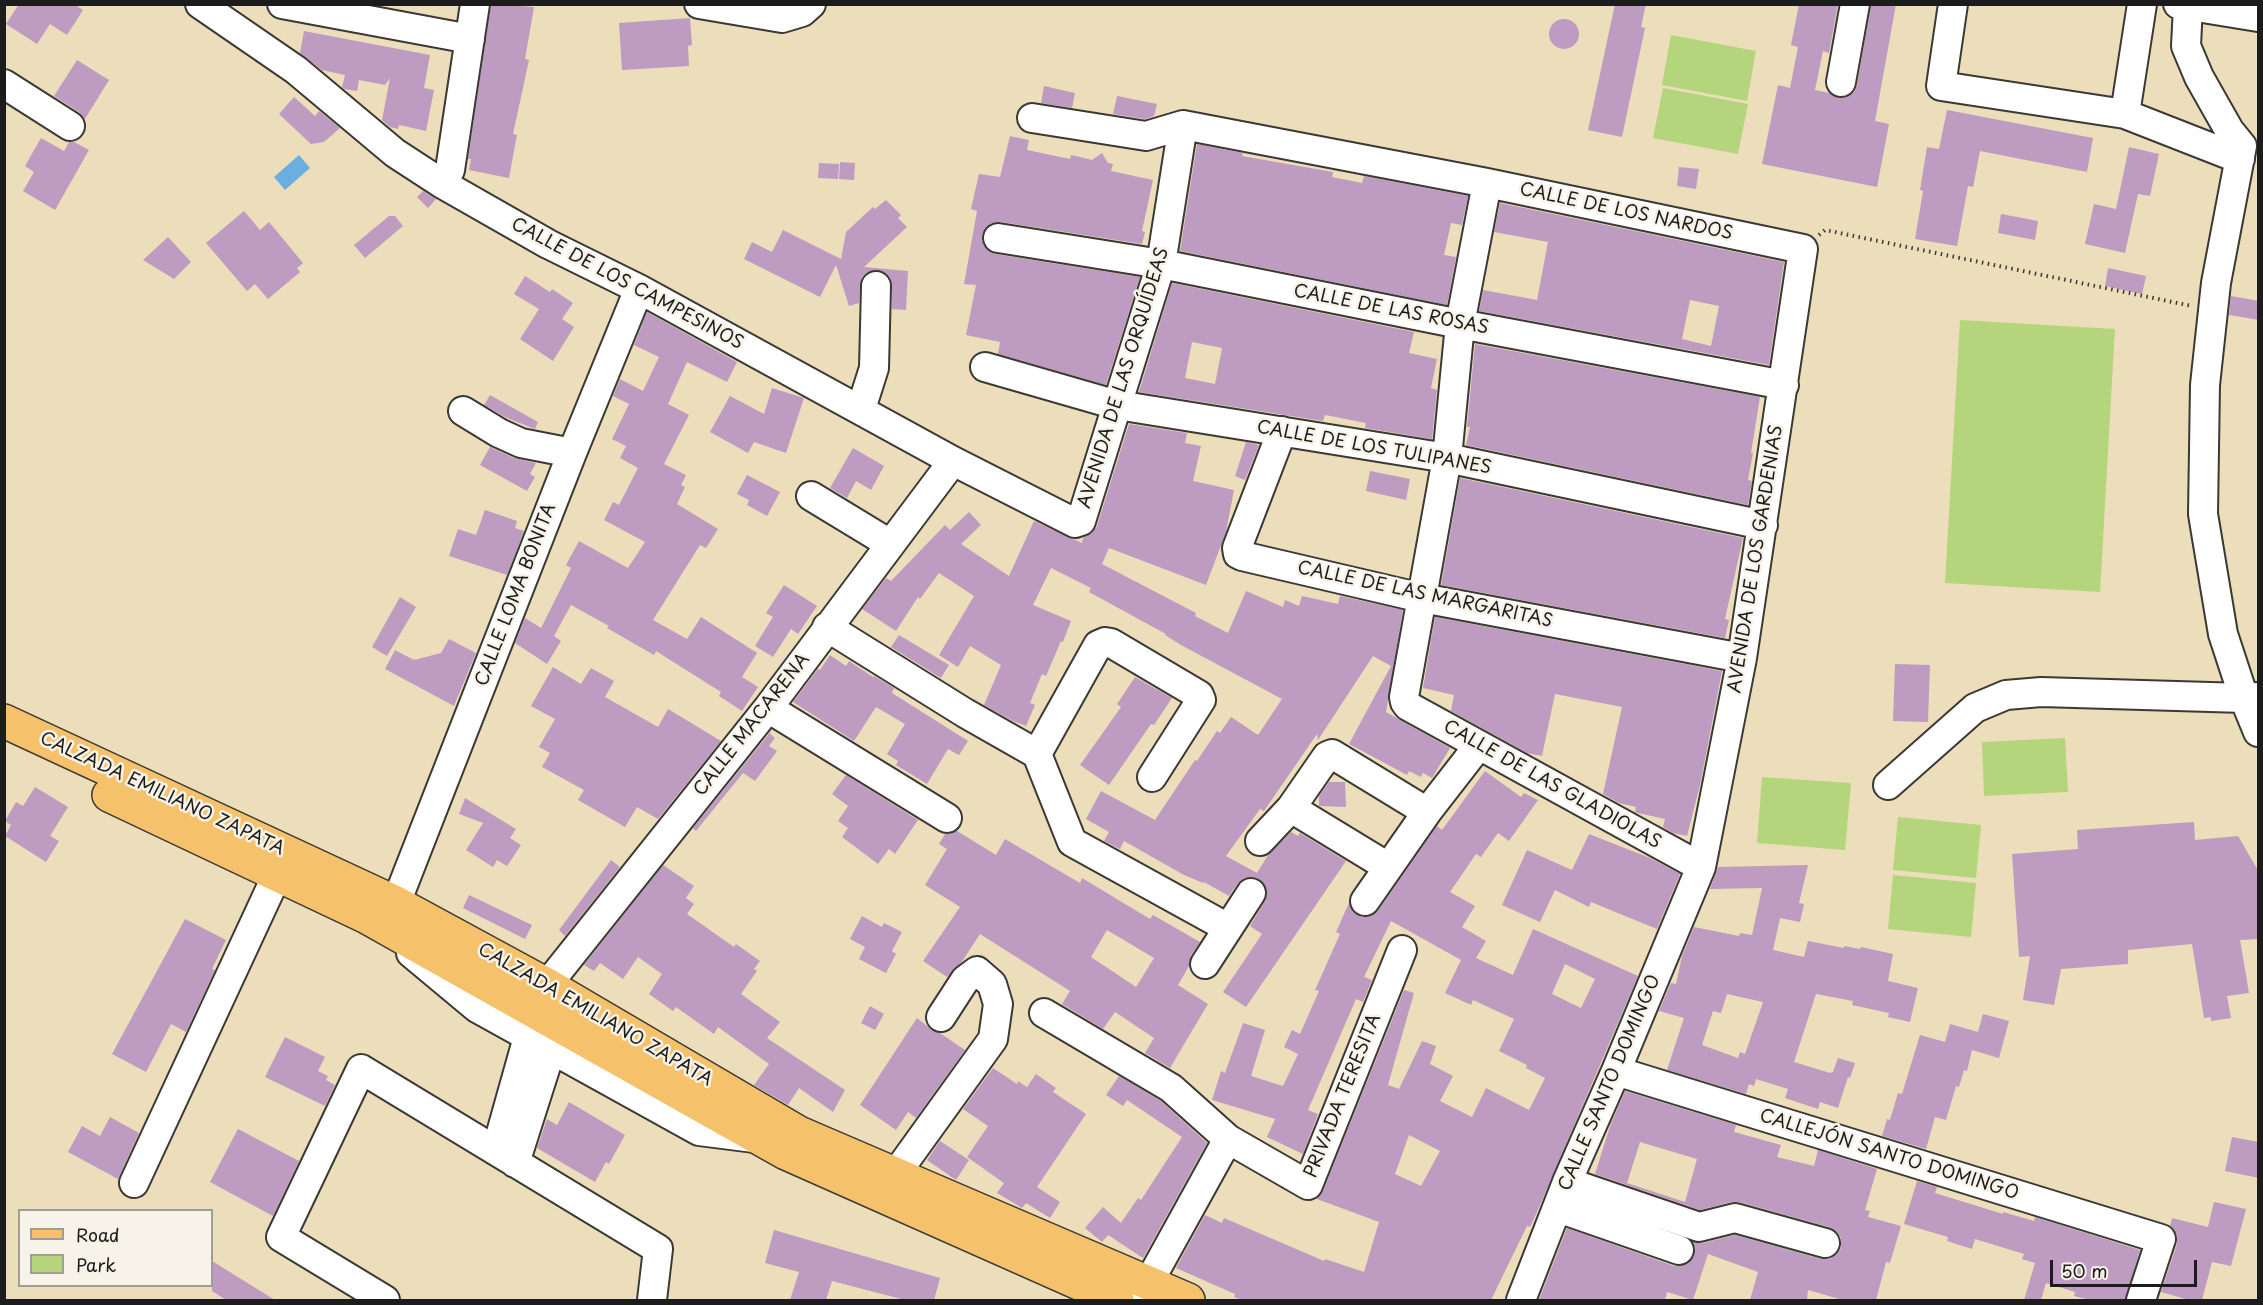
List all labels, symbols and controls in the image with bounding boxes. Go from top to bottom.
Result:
street label: CALLE DE LOS NARDOS [1518,179,1734,245]
street label: CALLE DE LOS CAMPESINOS [507,213,747,355]
street label: AVENIDA DE LAS ORQUÍDEAS [1074,245,1174,511]
street label: CALLE DE LAS ROSAS [1292,280,1490,340]
street label: CALLE DE LOS TULIPANES [1255,417,1493,479]
street label: AVENIDA DE LOS GARDENIAS [1724,423,1788,695]
street label: CALLE LOMA BONITA [471,501,561,689]
street label: CALLE DE LAS MARGARITAS [1295,557,1555,633]
street label: CALLE MACARENA [690,649,814,801]
street label: CALLE DE LAS GLADIOLAS [1439,716,1665,854]
street label: CALZADA EMILIANO ZAPATA [36,728,288,860]
street label: CALZADA EMILIANO ZAPATA [474,939,716,1091]
street label: CALLE SANTO DOMINGO [1555,972,1665,1194]
street label: PRIVADA TERESITA [1300,1011,1386,1181]
street label: CALLEJÓN SANTO DOMINGO [1757,1105,2021,1205]
legend [18,1209,213,1287]
text: Road [76,1221,120,1248]
scale bar [2053,1248,2200,1286]
text: Park [76,1251,116,1278]
text: 50 m [2061,1257,2108,1284]

